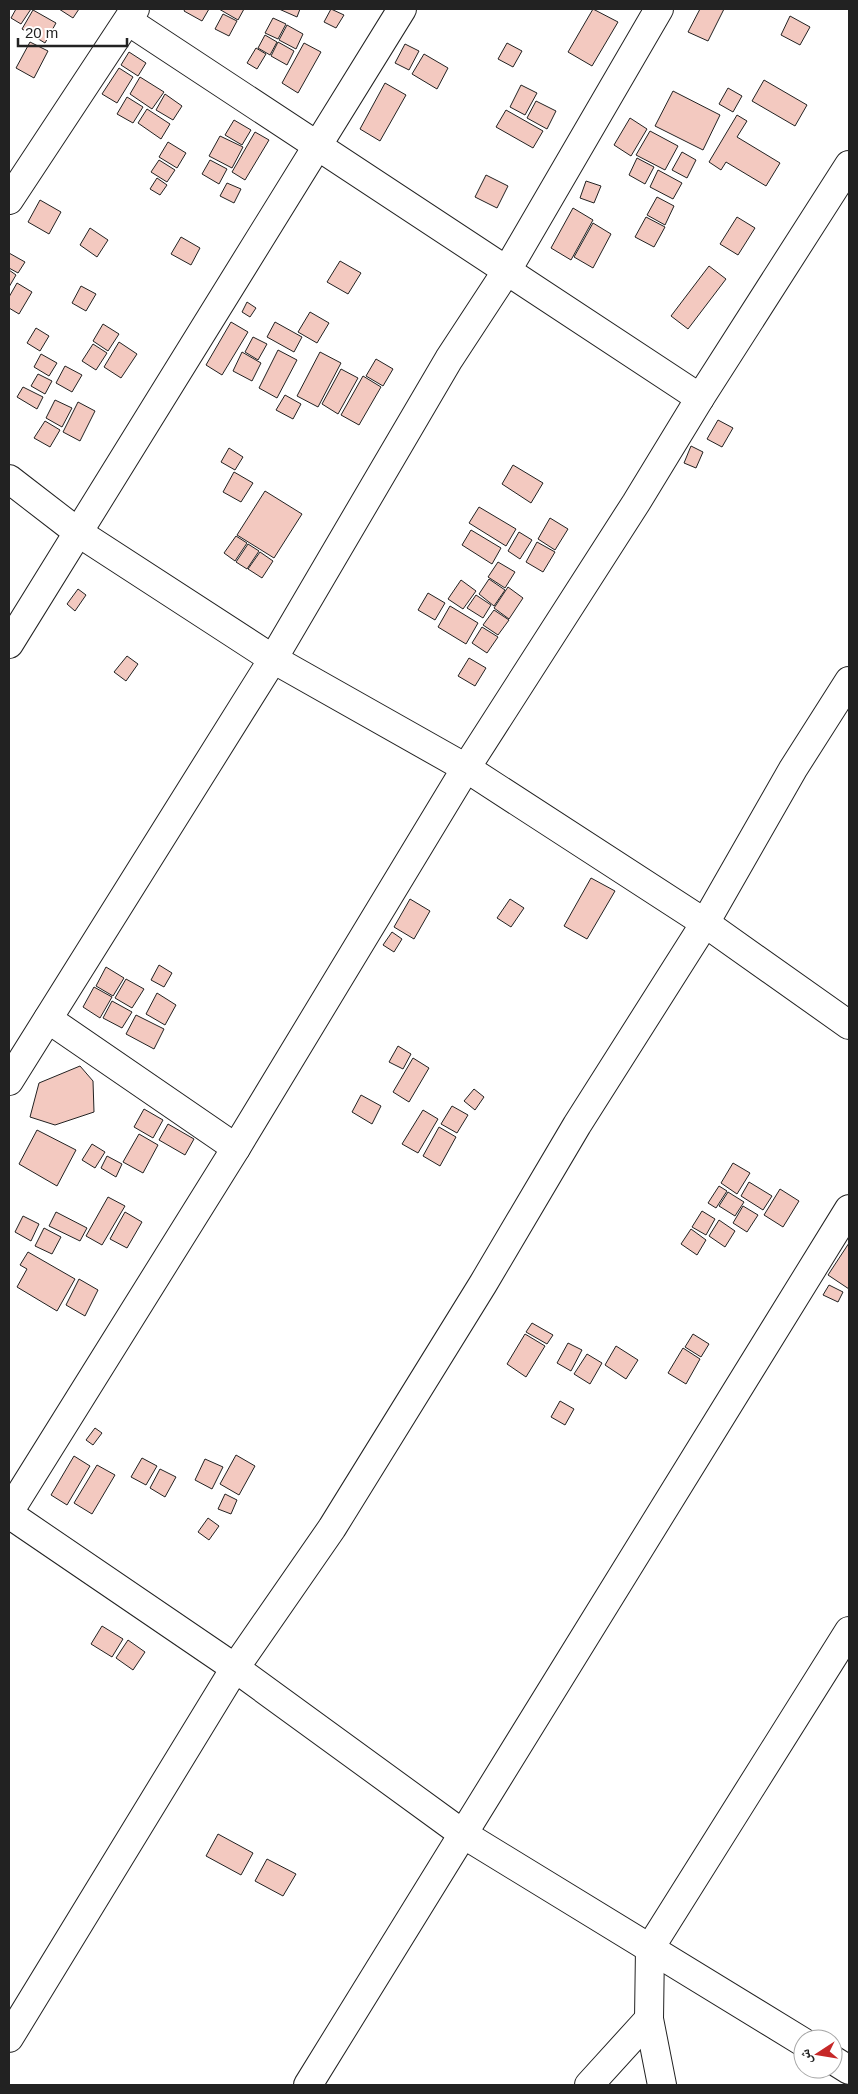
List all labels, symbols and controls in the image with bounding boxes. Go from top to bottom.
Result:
scale bar [18,15,126,47]
text: 20 m [25,24,58,41]
north arrow [793,2029,843,2079]
text: ش [796,2047,816,2066]

